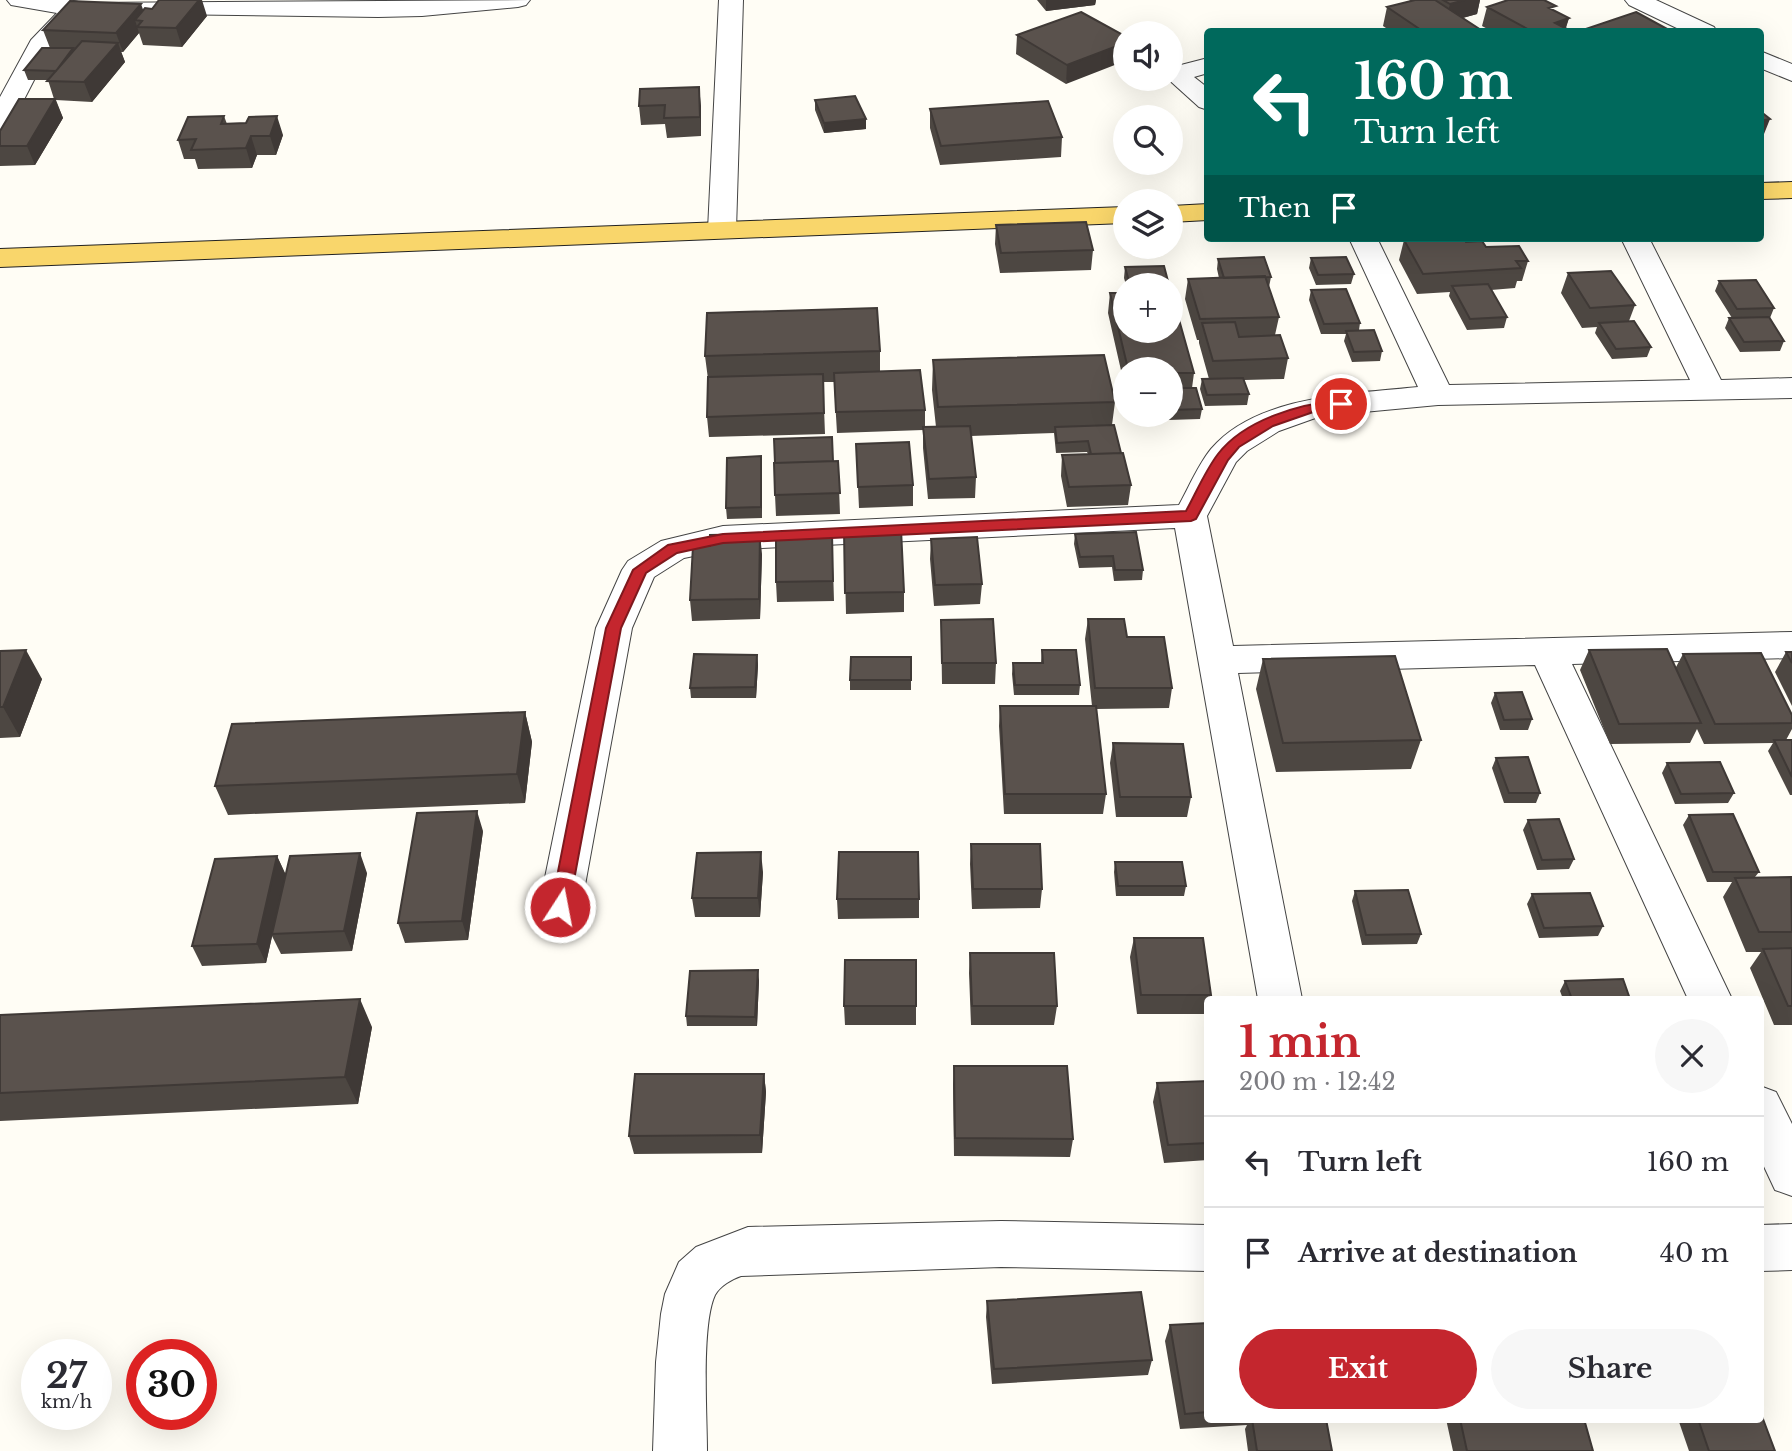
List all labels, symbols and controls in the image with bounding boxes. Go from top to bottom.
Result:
map controls [1113,21,1183,427]
button: sound [1113,21,1183,91]
text: 160 m [1354,51,1513,112]
icon: left [1239,56,1330,147]
button: search [1113,105,1183,175]
text: Turn left [1354,112,1500,152]
button: layers [1113,189,1183,259]
icon: arrive [1325,189,1363,227]
text: Then [1239,192,1311,224]
button: + [1113,273,1183,343]
button: − [1113,357,1183,427]
pin [1311,374,1371,434]
icon: arrive [1322,385,1360,423]
position arrow [523,870,597,944]
text: 1 min [1239,1016,1361,1068]
button: close [1655,1019,1729,1093]
text: 200 m · 12:42 [1239,1068,1396,1096]
icon: left [1239,1143,1277,1181]
text: Turn left [1298,1146,1422,1178]
text: 160 m [1647,1146,1729,1178]
icon: arrive [1239,1234,1277,1272]
text: Arrive at destination [1298,1237,1578,1269]
text: 40 m [1660,1237,1729,1269]
button: Exit [1239,1329,1477,1409]
button: Share [1491,1329,1729,1409]
speed limit sign: 30 [126,1339,217,1430]
text: 27 [46,1354,87,1397]
text: km/h [41,1391,92,1413]

